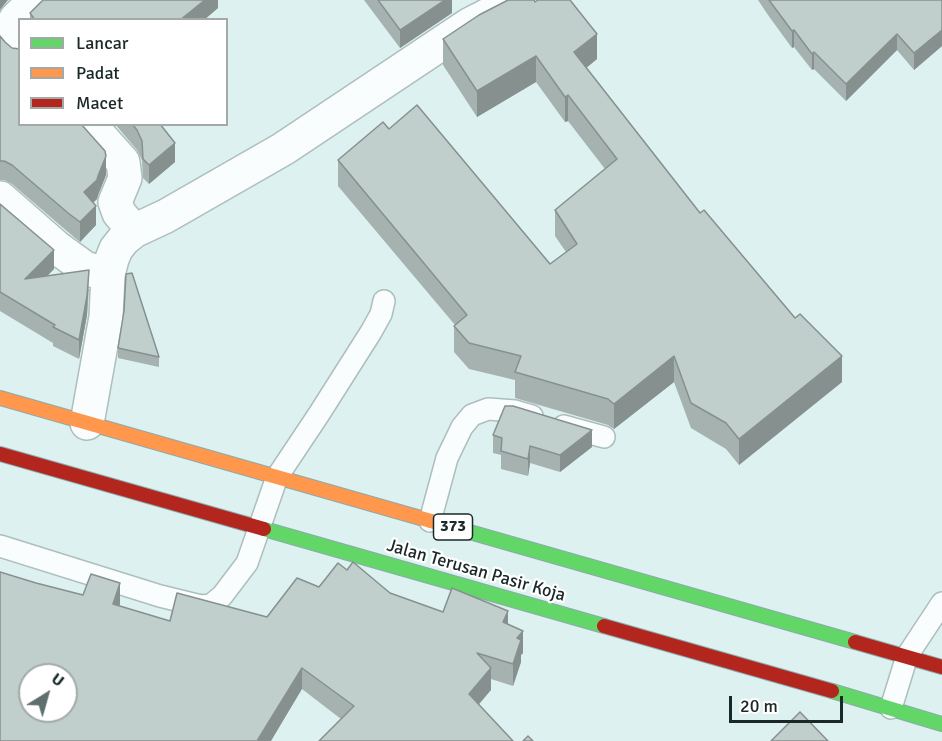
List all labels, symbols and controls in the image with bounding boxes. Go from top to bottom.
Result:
legend [18,18,228,126]
text: Lancar [76,32,128,54]
text: Padat [76,62,120,84]
text: Macet [76,92,123,114]
road number: 373 [434,514,472,540]
street label: Jalan Terusan Pasir Koja [384,535,568,607]
north arrow [18,663,78,723]
text: U [47,669,68,691]
scale bar [732,684,846,722]
text: 20 m [740,695,778,717]

